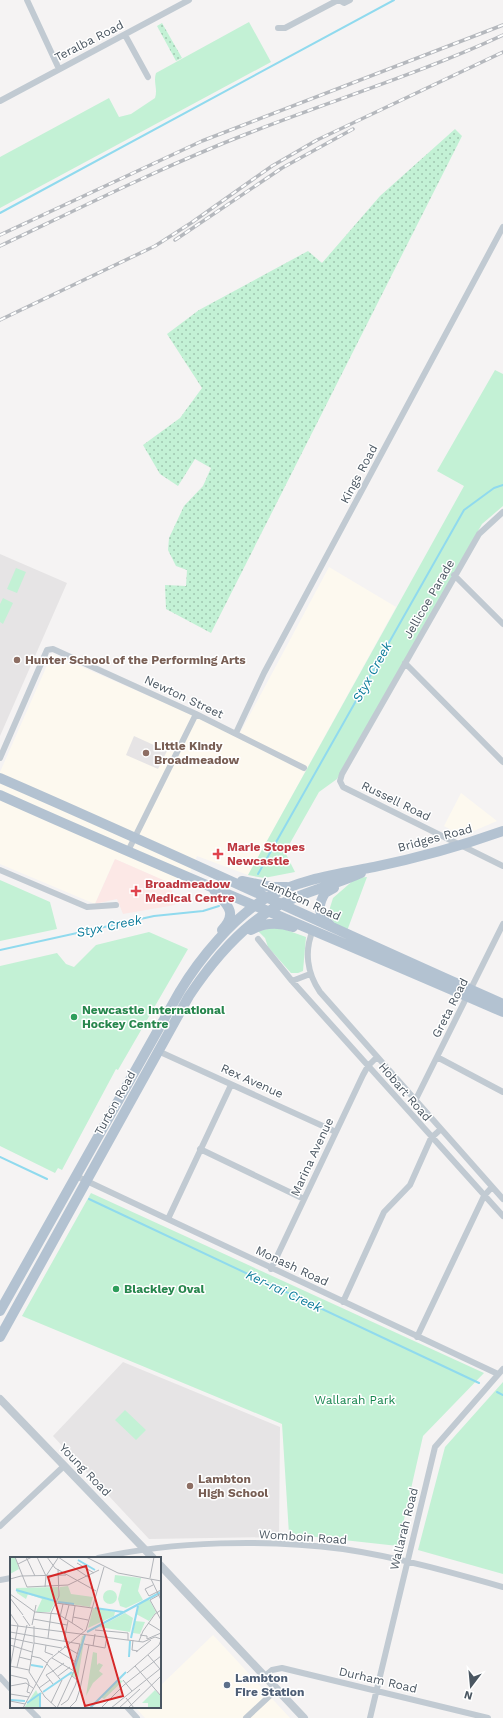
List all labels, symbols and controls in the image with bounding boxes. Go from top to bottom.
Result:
street label: Teralba Road [52,18,126,64]
street label: Kings Road [338,442,380,506]
street label: Jellicoe Parade [401,557,457,641]
water label: Styx Creek [349,639,395,705]
place label: Hunter School of the Performing Arts [25,653,246,667]
marker: Hunter School of the Performing Arts [12,655,22,665]
street label: Newton Street [142,673,226,721]
place label: Little Kindy Broadmeadow [154,739,240,767]
marker: Little Kindy Broadmeadow [141,748,151,758]
street label: Russell Road [359,778,433,824]
street label: Bridges Road [396,821,474,855]
place label: Marie Stopes Newcastle [227,840,306,868]
marker: Marie Stopes Newcastle [212,848,224,860]
street label: Lambton Road [259,875,343,923]
place label: Broadmeadow Medical Centre [145,877,235,905]
marker: Broadmeadow Medical Centre [130,885,142,897]
water label: Styx Creek [75,912,144,940]
street label: Greta Road [429,976,471,1040]
place label: Newcastle International Hockey Centre [82,1003,225,1031]
marker: Newcastle International Hockey Centre [69,1012,79,1022]
street label: Hobart Road [376,1060,434,1124]
street label: Rex Avenue [219,1061,285,1101]
street label: Turton Road [92,1068,138,1138]
street label: Marina Avenue [288,1115,336,1199]
street label: Monash Road [253,1243,331,1289]
water label: Ker-rai Creek [244,1267,325,1316]
place label: Blackley Oval [124,1282,204,1296]
marker: Blackley Oval [111,1284,121,1294]
park label: Wallarah Park [315,1393,396,1407]
street label: Young Road [56,1441,114,1499]
place label: Lambton High School [198,1472,268,1500]
marker: Lambton High School [185,1481,195,1491]
street label: Wallarah Road [387,1486,421,1572]
street label: Womboin Road [258,1527,348,1547]
inset map [10,1557,161,1708]
street label: Durham Road [337,1664,419,1696]
north arrow [451,1666,491,1706]
place label: Lambton Fire Station [235,1671,304,1699]
marker: Lambton Fire Station [222,1680,232,1690]
text: N [463,1688,474,1703]

